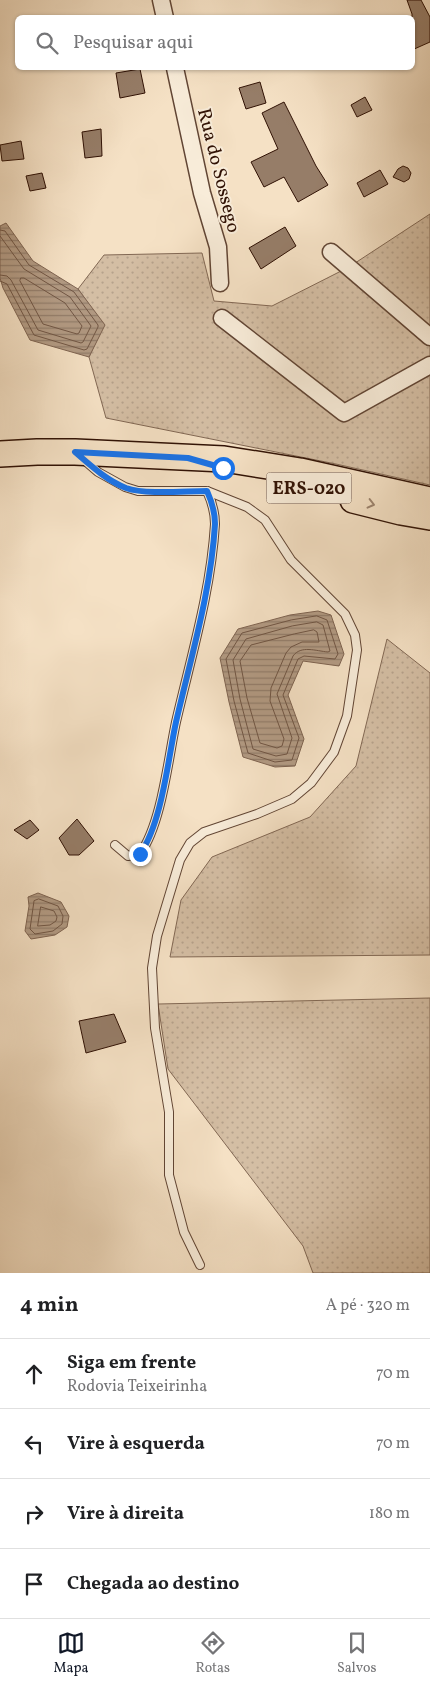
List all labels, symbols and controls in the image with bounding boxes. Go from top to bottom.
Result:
search box [15,15,415,70]
icon: search [33,29,61,57]
text: Pesquisar aqui [73,30,193,56]
street label: Rua do Sossego [190,106,246,235]
route start [212,457,235,480]
road number: ERS-020 [266,472,352,503]
one-way arrow [367,498,376,509]
route end [129,843,152,866]
text: 4 min [20,1291,79,1320]
text: A pé · 320 m [326,1295,410,1317]
text: Siga em frente [67,1350,196,1376]
icon: ahead [20,1360,48,1388]
text: 70 m [376,1363,410,1385]
text: Rodovia Teixeirinha [67,1376,207,1398]
icon: left [20,1430,48,1458]
text: Vire à esquerda [67,1431,205,1457]
text: 70 m [376,1433,410,1455]
icon: right [20,1500,48,1528]
text: Vire à direita [67,1501,184,1527]
text: 180 m [369,1503,410,1525]
icon: arrive [20,1570,48,1598]
text: Chegada ao destino [67,1571,239,1597]
tab: Mapa [53,1629,88,1678]
tab: Rotas [195,1629,230,1678]
tab: Salvos [337,1629,377,1678]

